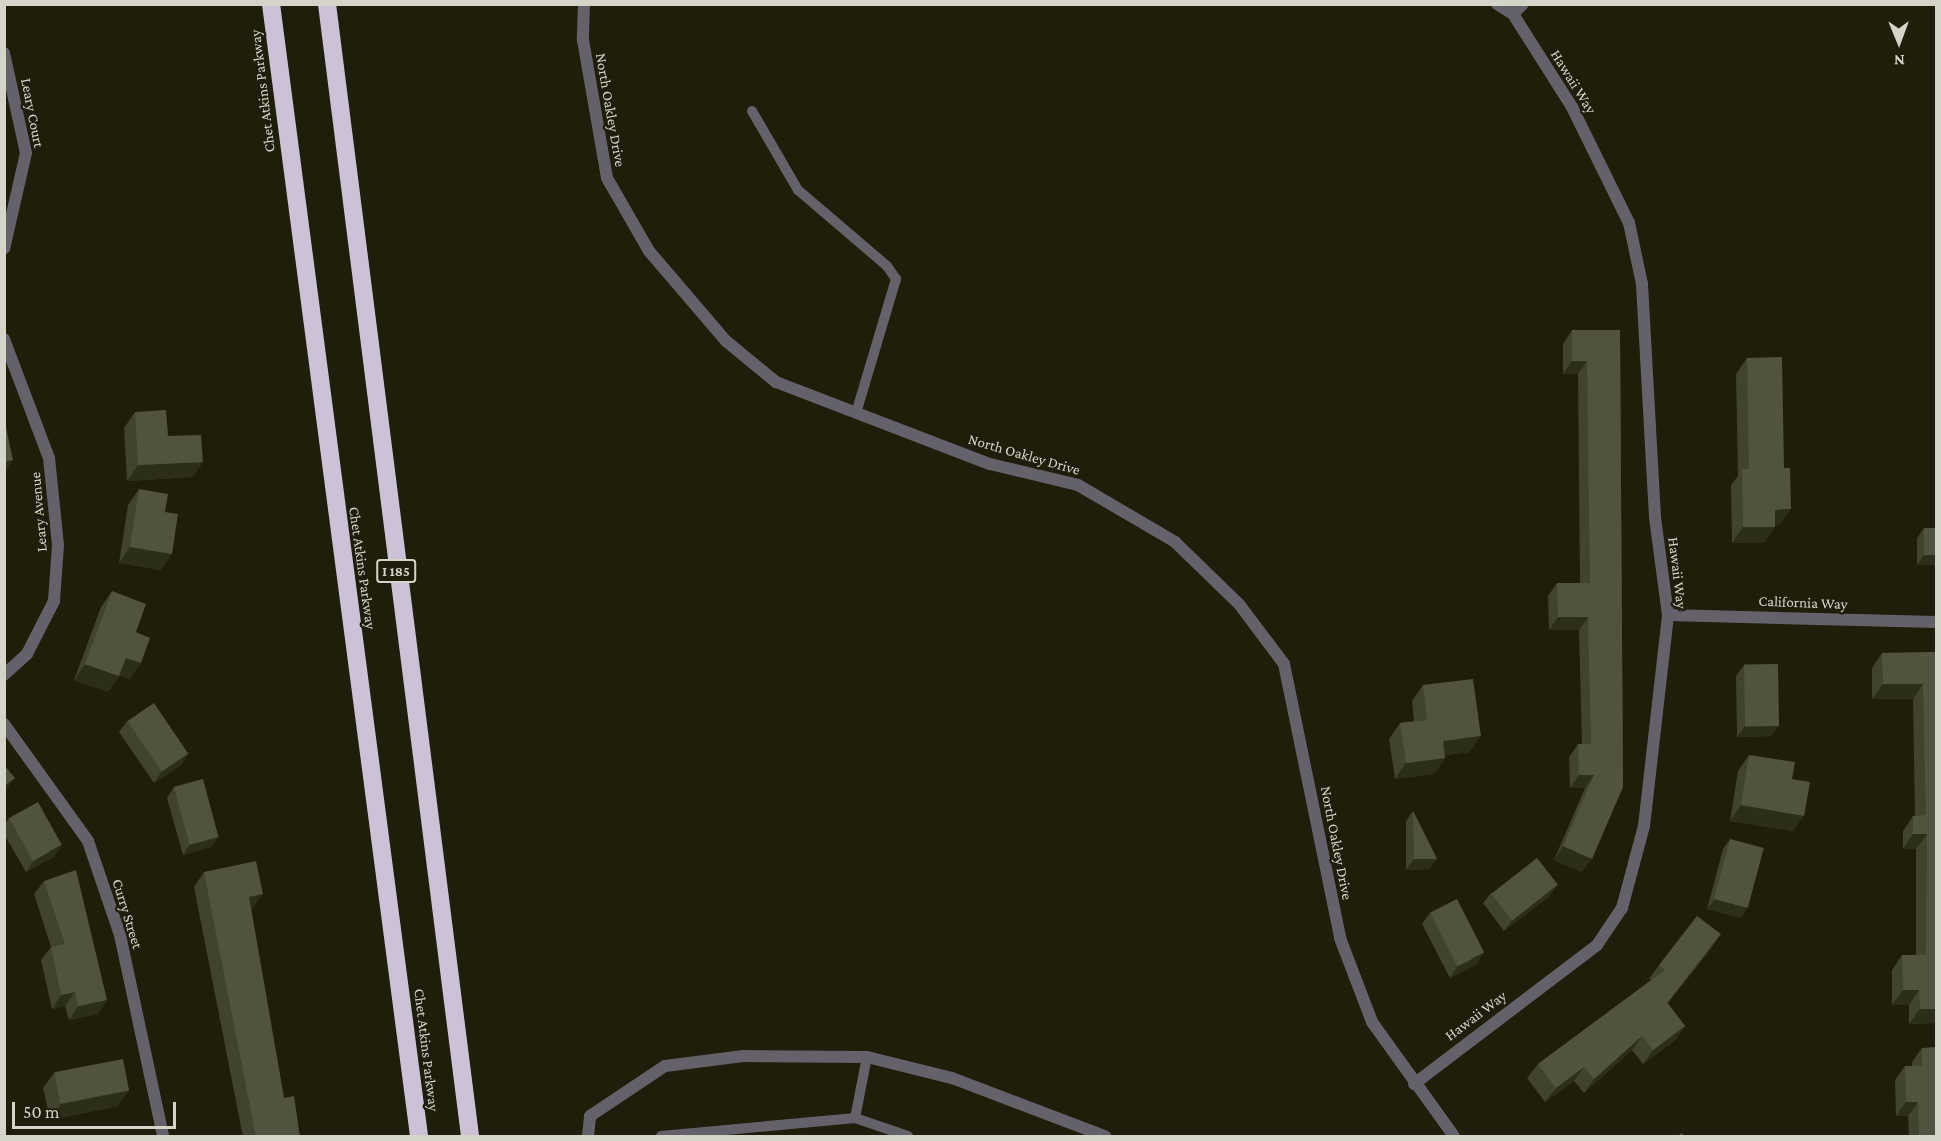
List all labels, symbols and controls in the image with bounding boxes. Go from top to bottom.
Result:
north arrow [1869,12,1929,72]
street label: Chet Atkins Parkway [247,29,279,153]
street label: Hawaii Way [1546,47,1600,117]
street label: North Oakley Drive [591,52,629,168]
text: N [1894,52,1905,69]
street label: Leary Court [16,77,48,149]
street label: North Oakley Drive [966,430,1082,480]
street label: Leary Avenue [27,471,51,553]
street label: Chet Atkins Parkway [344,506,380,630]
street label: Hawaii Way [1664,536,1690,610]
road number: I 185 [375,560,417,582]
street label: California Way [1758,592,1848,614]
street label: North Oakley Drive [1316,785,1356,901]
street label: Curry Street [108,877,146,951]
street label: Hawaii Way [1442,987,1510,1045]
street label: Chet Atkins Parkway [410,988,442,1112]
scale bar [15,1090,178,1128]
text: 50 m [23,1102,60,1122]

